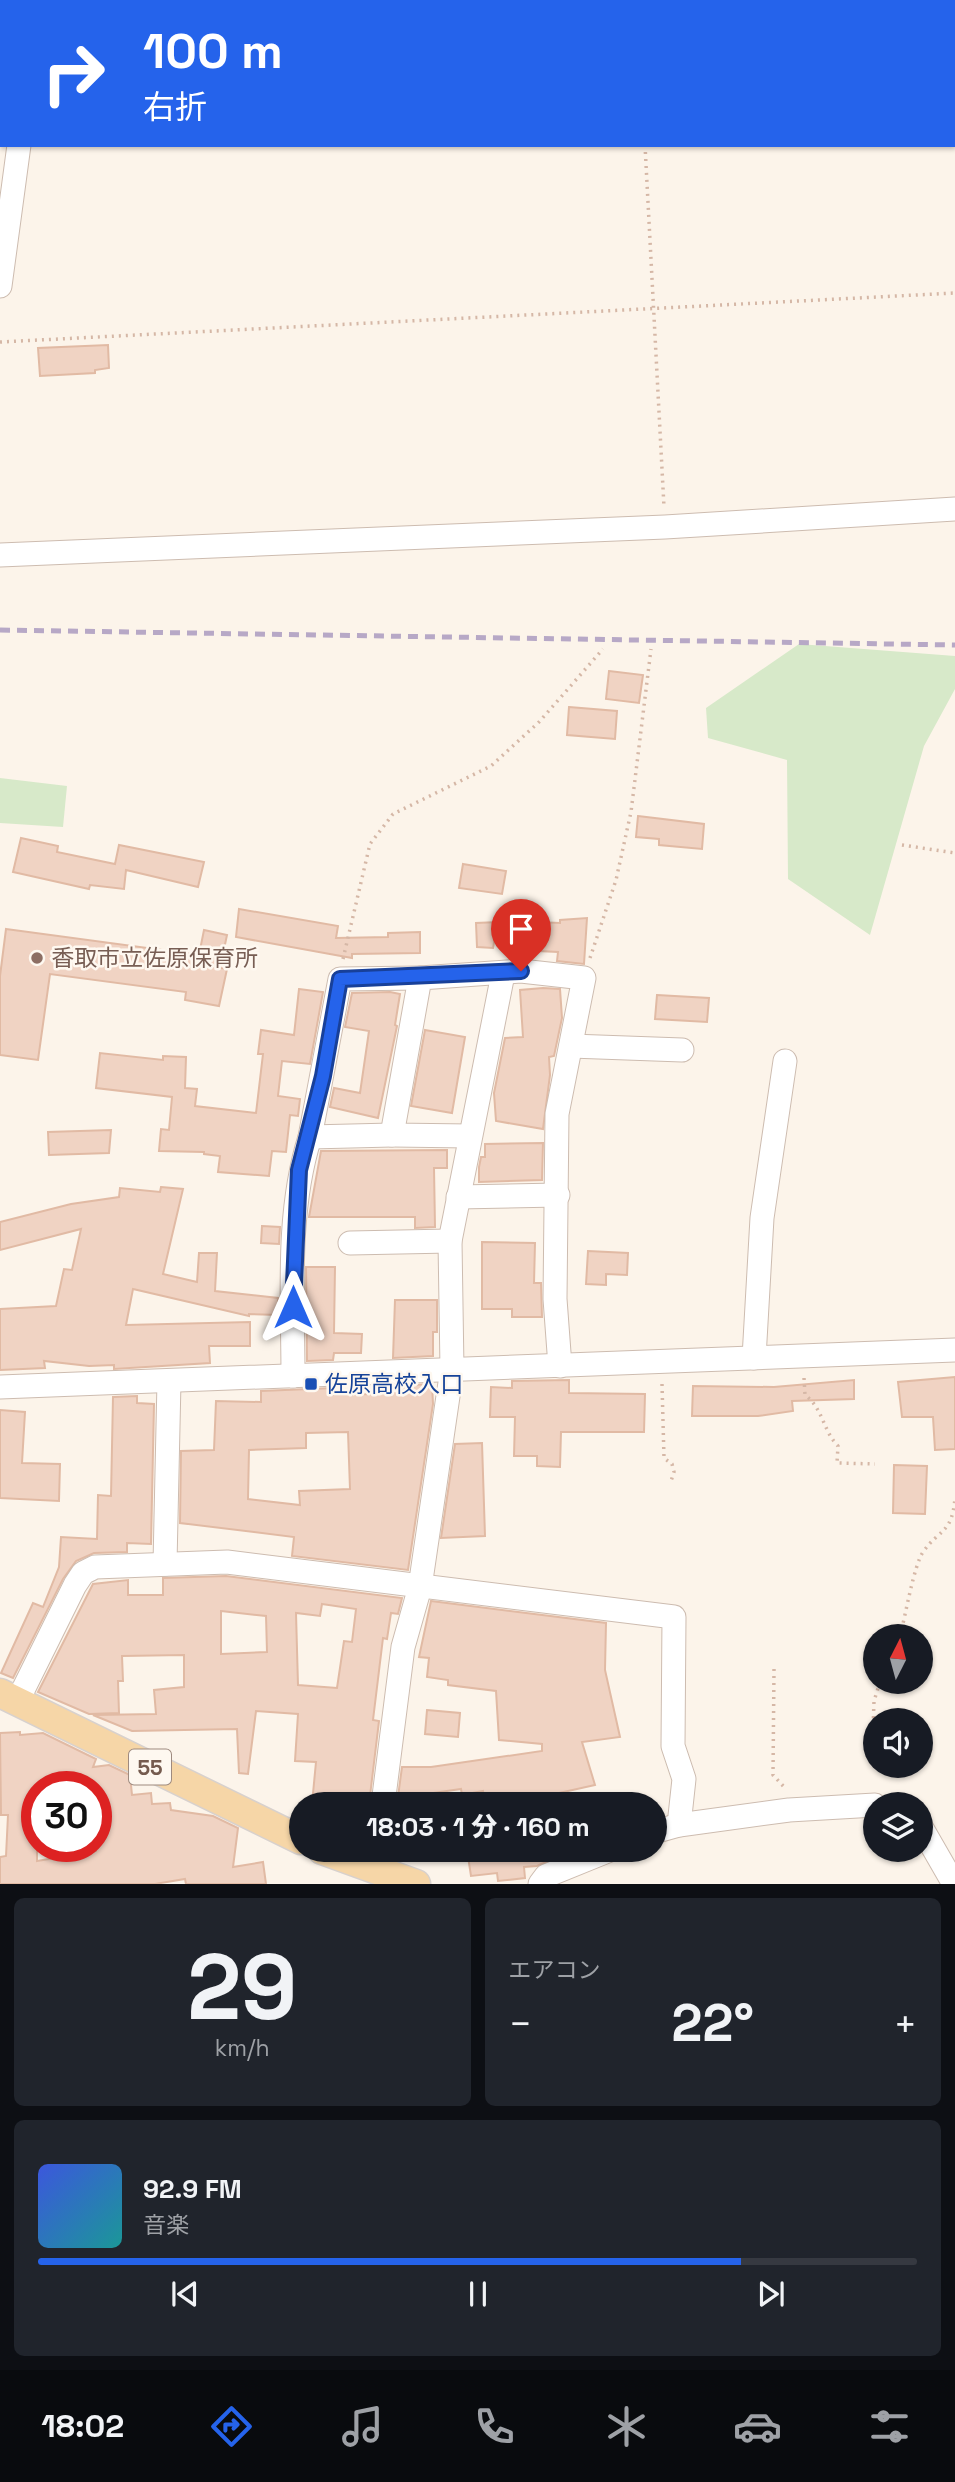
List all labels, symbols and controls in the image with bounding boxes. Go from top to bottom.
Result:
text: 100 m [143,20,283,82]
icon: right [28,28,119,119]
text: 右折 [143,87,207,127]
pin [491,899,551,971]
icon: arrive [502,910,540,948]
place label: 香取市立佐原保育所 [51,943,258,973]
marker: 香取市立佐原保育所 [29,950,45,966]
position arrow [256,1270,330,1344]
place label: 佐原高校入口 [325,1369,463,1399]
marker: 佐原高校入口 [303,1376,319,1392]
north arrow [863,1624,933,1694]
map controls [863,1624,933,1862]
button: sound [863,1708,933,1778]
road number: 55 [129,1750,171,1784]
speed limit sign: 30 [21,1771,112,1862]
button: layers [863,1792,933,1862]
text: 18:03 · 1 分 · 160 m [366,1810,590,1844]
text: 29 [187,1929,297,2046]
text: エアコン [509,1955,601,1985]
text: 22° [672,1990,754,2056]
text: − [509,2000,532,2048]
text: + [893,2000,917,2048]
text: km/h [215,2033,270,2063]
text: 92.9 FM [143,2172,242,2206]
text: 音楽 [143,2210,189,2240]
icon: previous [166,2275,204,2313]
icon: pause [459,2275,497,2313]
icon: next [752,2275,790,2313]
icon: directions [207,2402,256,2451]
icon: music [338,2402,387,2451]
icon: phone [470,2402,519,2451]
icon: climate [602,2402,651,2451]
icon: car [733,2402,782,2451]
icon: filters [865,2402,914,2451]
text: 18:02 [41,2406,124,2446]

